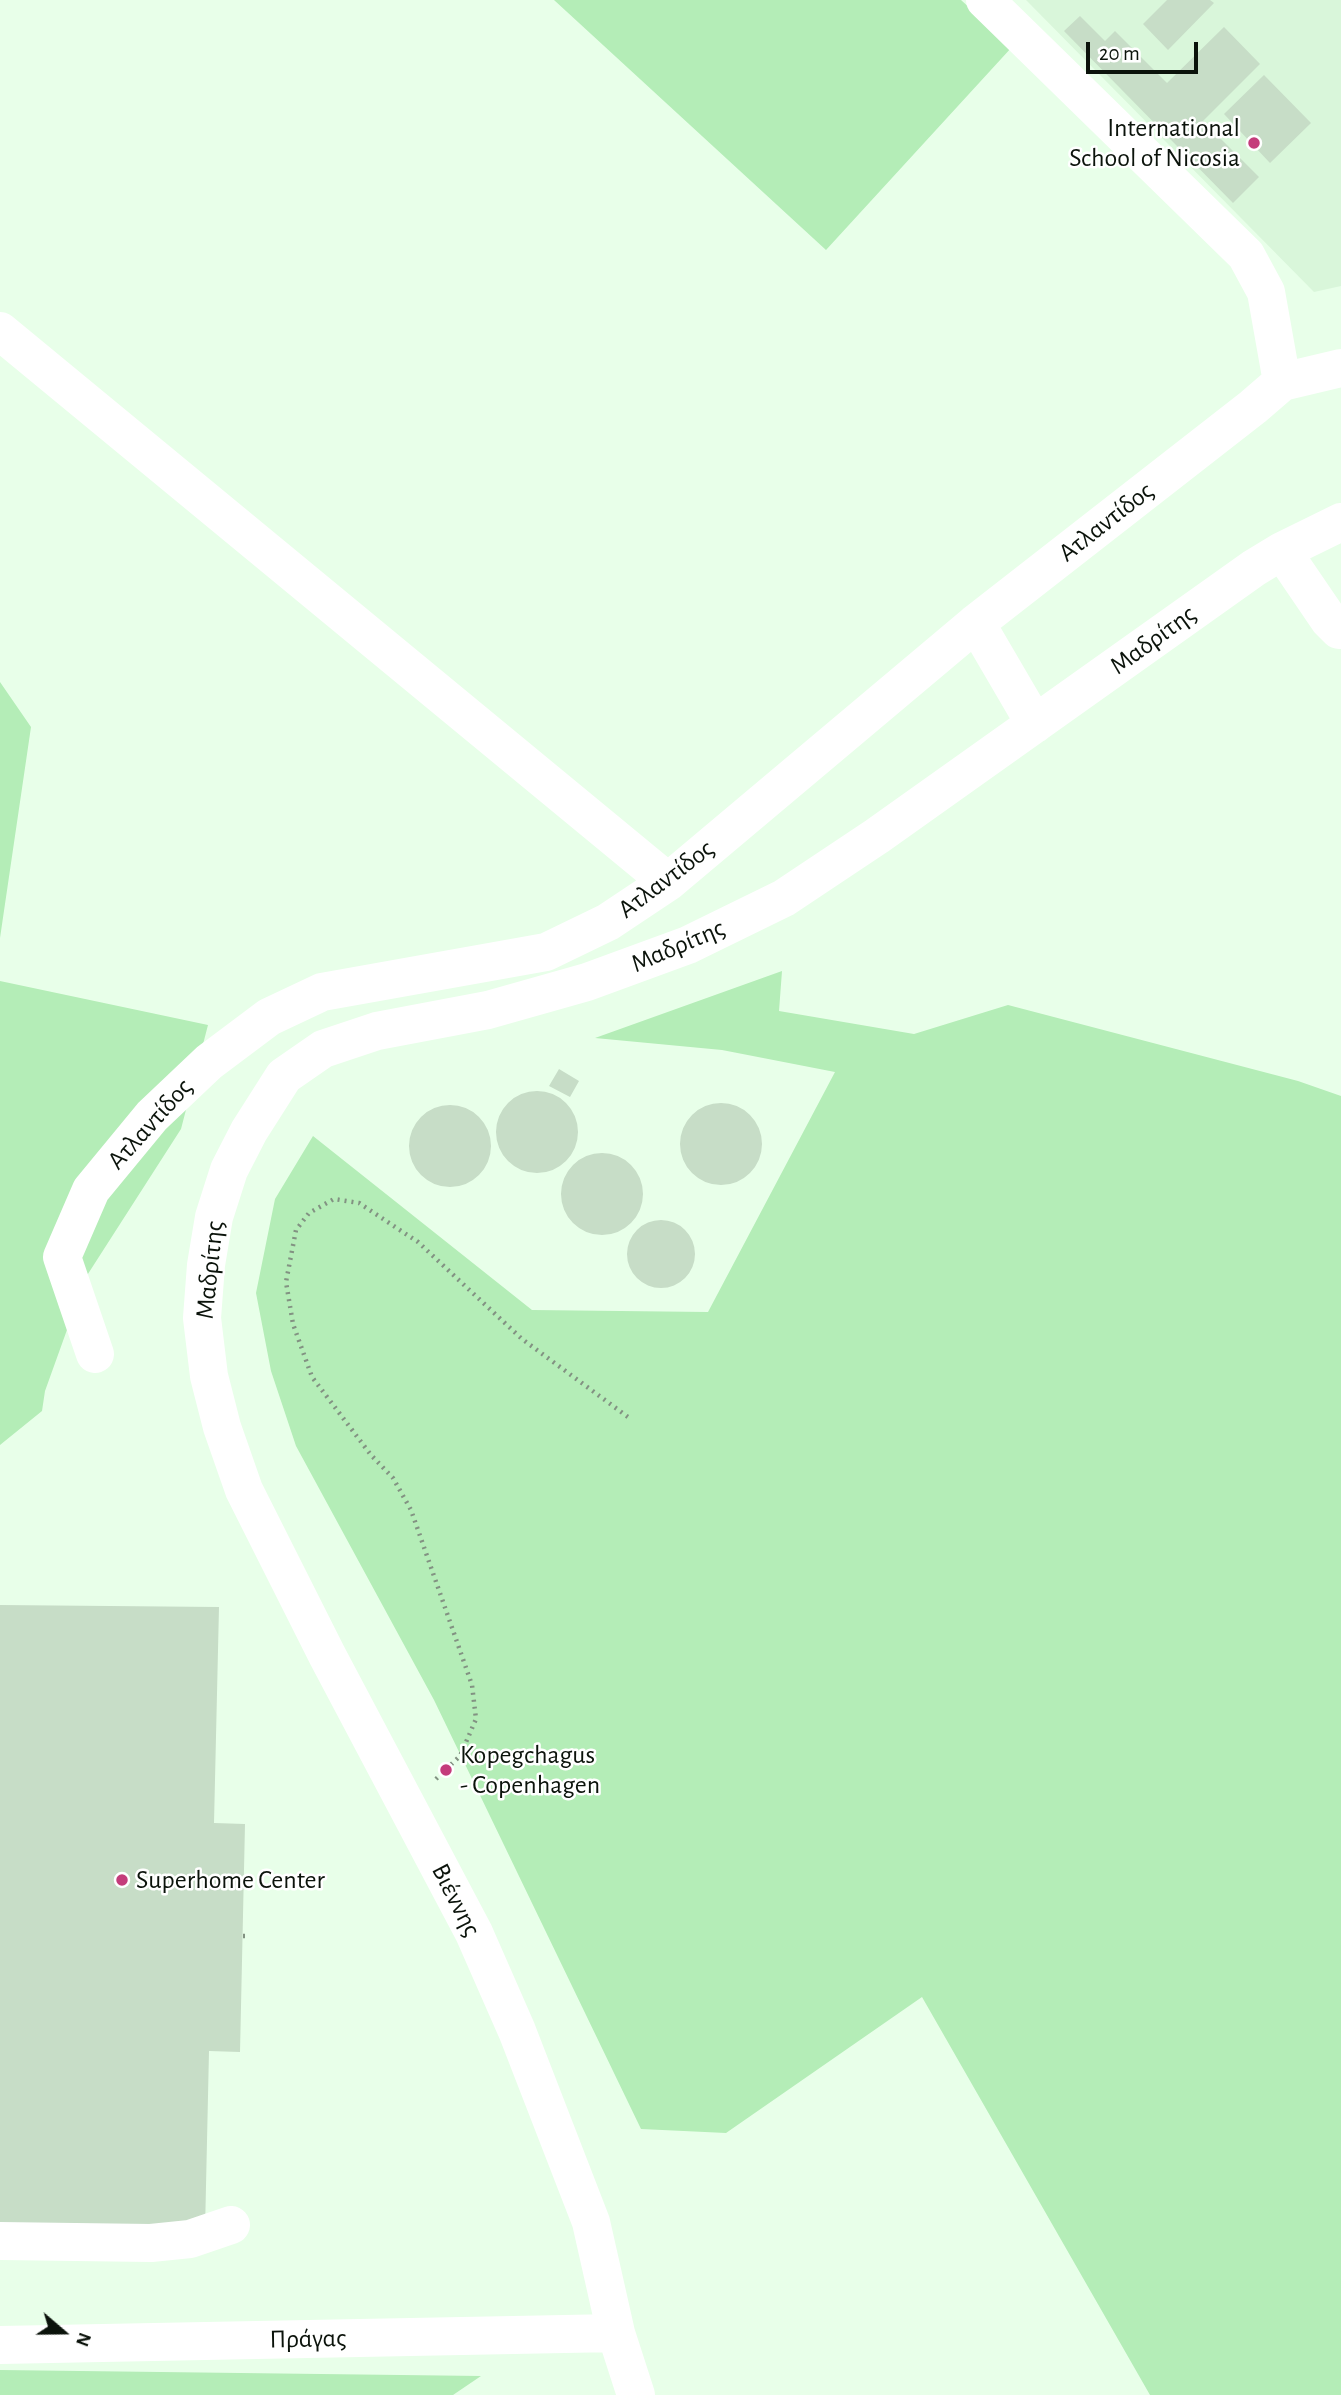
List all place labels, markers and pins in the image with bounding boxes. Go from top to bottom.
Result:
place label: International School of Nicosia [1069,112,1240,174]
marker: International School of Nicosia [1246,135,1262,151]
place label: Kopegchagus - Copenhagen [460,1739,600,1800]
marker: Kopegchagus - Copenhagen [438,1762,454,1778]
place label: Superhome Center [136,1864,325,1896]
marker: Superhome Center [114,1872,130,1888]

